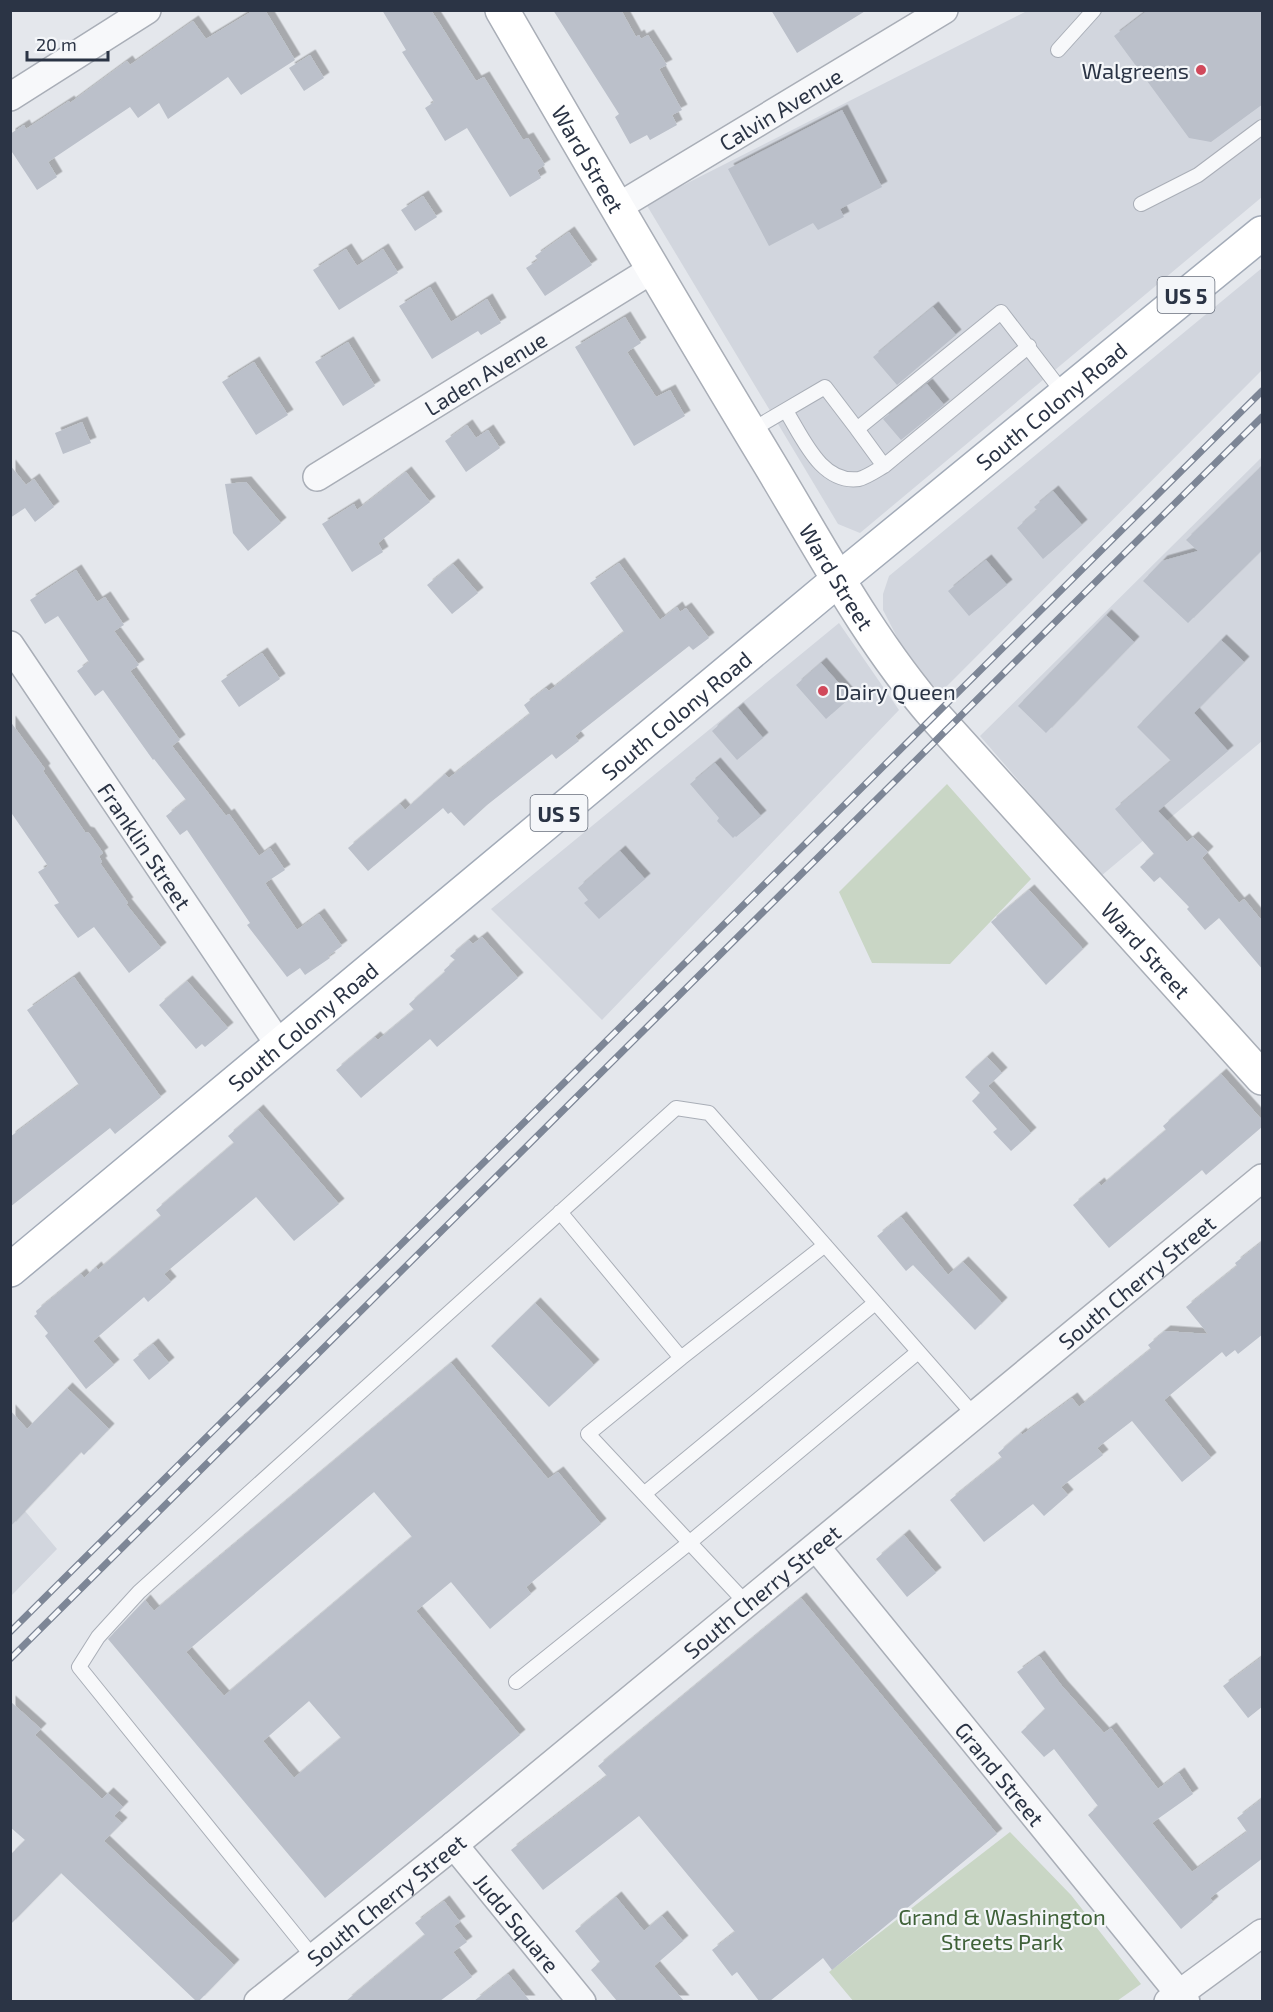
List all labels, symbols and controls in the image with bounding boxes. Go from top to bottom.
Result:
scale bar [27,24,108,62]
text: 20 m [36,33,77,55]
place label: Walgreens [1081,57,1189,83]
street label: Calvin Avenue [714,62,847,156]
marker: Walgreens [1194,63,1208,77]
street label: Ward Street [547,100,630,217]
road number: US 5 [1158,277,1214,313]
street label: Laden Avenue [420,325,551,420]
street label: South Colony Road [970,336,1132,475]
street label: Ward Street [795,518,879,634]
street label: South Colony Road [596,645,756,785]
place label: Dairy Queen [835,678,956,705]
marker: Dairy Queen [816,684,830,698]
street label: Franklin Street [93,777,197,914]
road number: US 5 [530,795,588,831]
street label: Ward Street [1096,897,1196,1003]
street label: South Colony Road [222,956,383,1096]
street label: South Cherry Street [1053,1209,1220,1354]
street label: South Cherry Street [678,1519,845,1663]
street label: Grand Street [950,1716,1050,1831]
street label: South Cherry Street [302,1828,470,1971]
street label: Judd Square [469,1868,565,1977]
park label: Grand & Washington Streets Park [898,1903,1106,1954]

